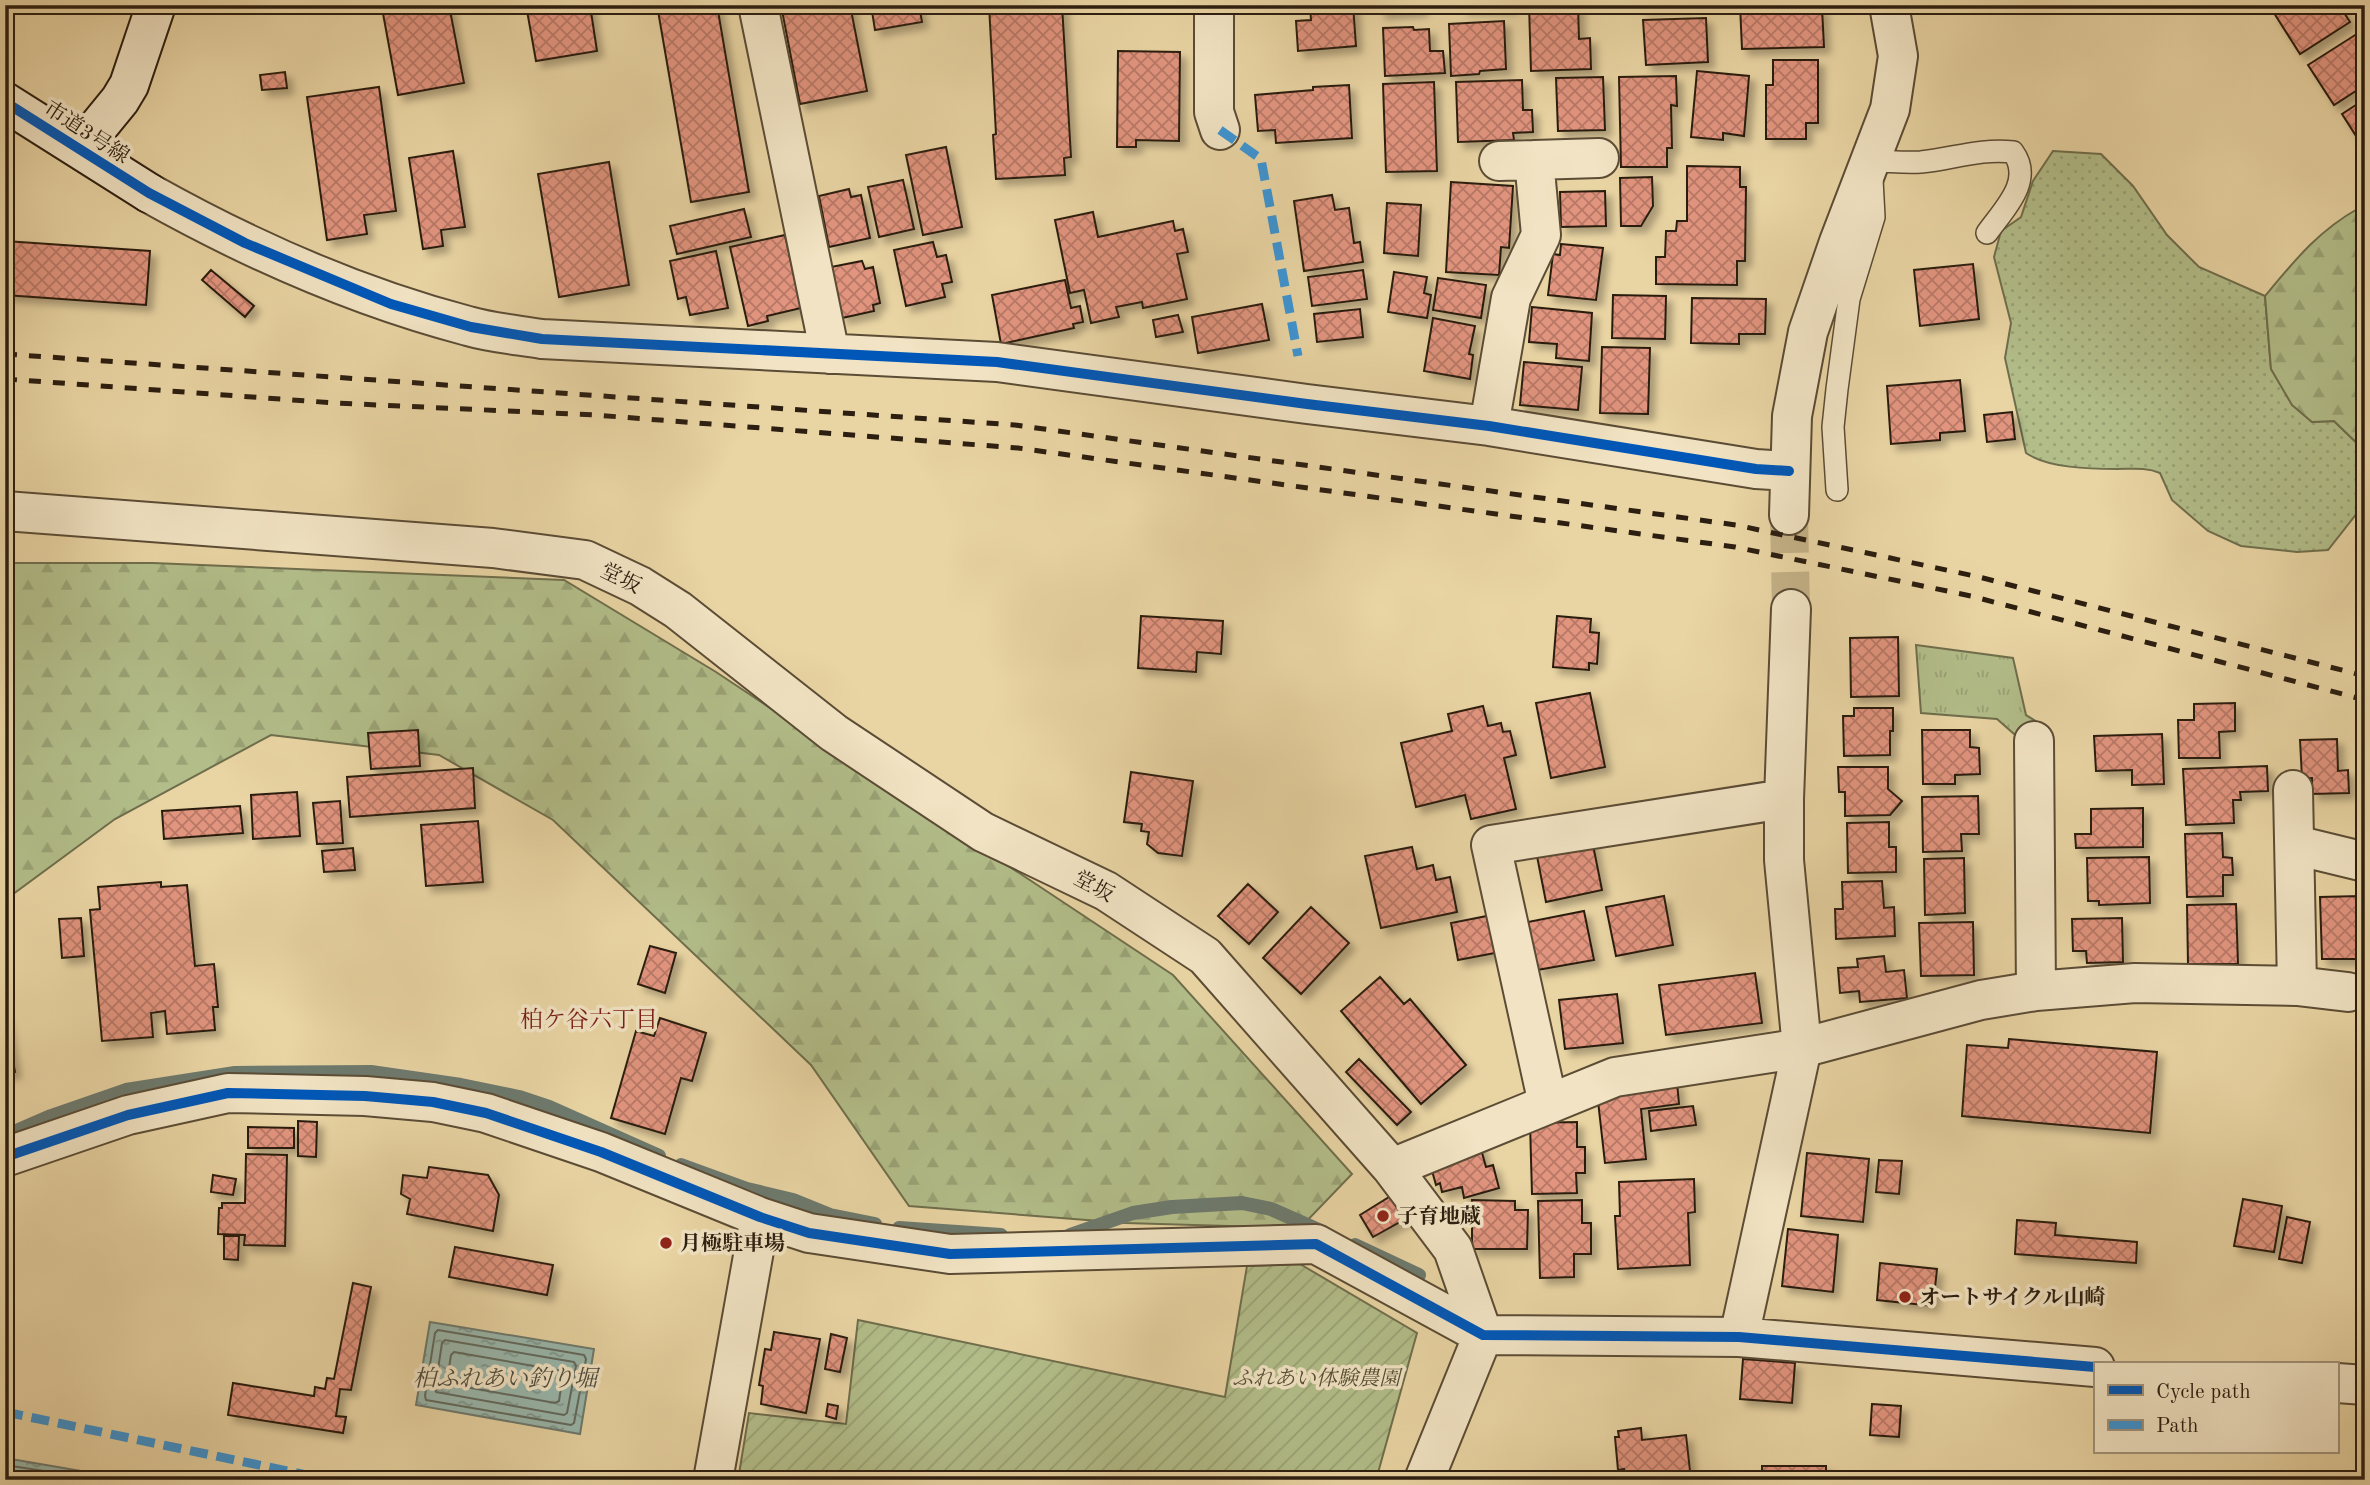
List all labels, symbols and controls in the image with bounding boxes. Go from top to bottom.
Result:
street label: 市道3号線 [40,97,133,168]
street label: 堂坂 [597,559,645,598]
street label: 堂坂 [1070,866,1118,906]
district label: 柏ケ谷六丁目 [520,1007,658,1032]
place label: 子育地蔵 [1397,1205,1481,1228]
marker: 子育地蔵 [1375,1208,1391,1224]
place label: 月極駐車場 [680,1232,785,1255]
marker: 月極駐車場 [658,1235,674,1251]
place label: オートサイクル山崎 [1919,1285,2105,1309]
marker: オートサイクル山崎 [1897,1289,1913,1305]
legend [2094,1362,2338,1454]
water label: 柏ふれあい釣り堀 [413,1366,601,1391]
park label: ふれあい体験農園 [1232,1367,1403,1390]
text: Cycle path [2156,1382,2251,1403]
text: Path [2156,1416,2199,1437]

